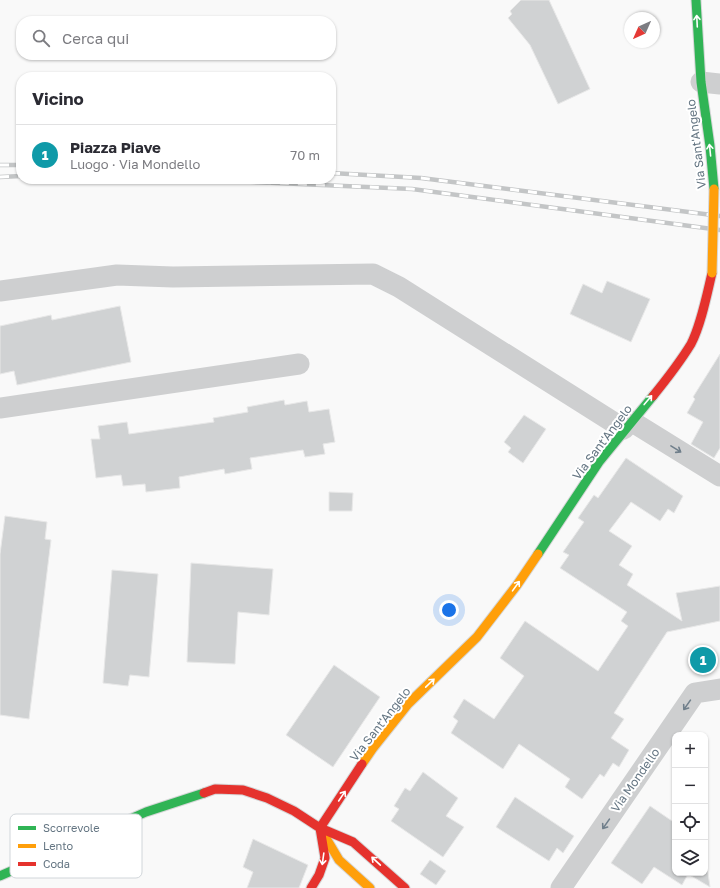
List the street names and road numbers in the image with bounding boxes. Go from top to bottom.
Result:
street label: Via Sant'Angelo [683,98,709,190]
street label: Via Sant'Angelo [569,402,635,482]
street label: Via Sant'Angelo [346,684,414,764]
street label: Via Mondello [607,745,663,815]

